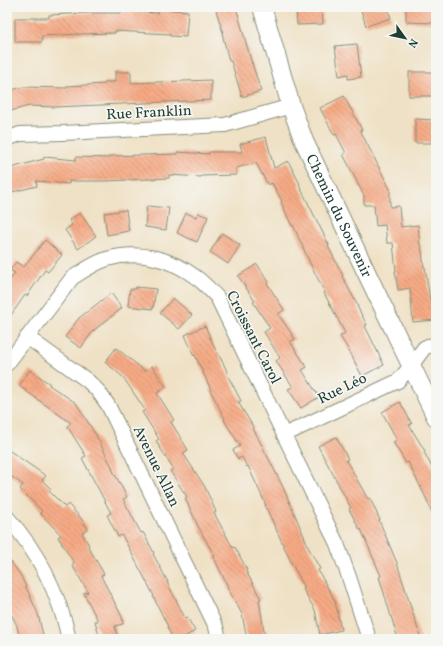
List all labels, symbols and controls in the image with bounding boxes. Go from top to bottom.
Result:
north arrow [385,18,425,58]
text: N [404,35,421,50]
street label: Rue Franklin [106,101,192,126]
street label: Chemin du Souvenir [300,151,376,281]
street label: Croissant Carol [220,287,285,388]
street label: Rue Léo [315,368,371,410]
street label: Avenue Allan [127,422,184,511]

